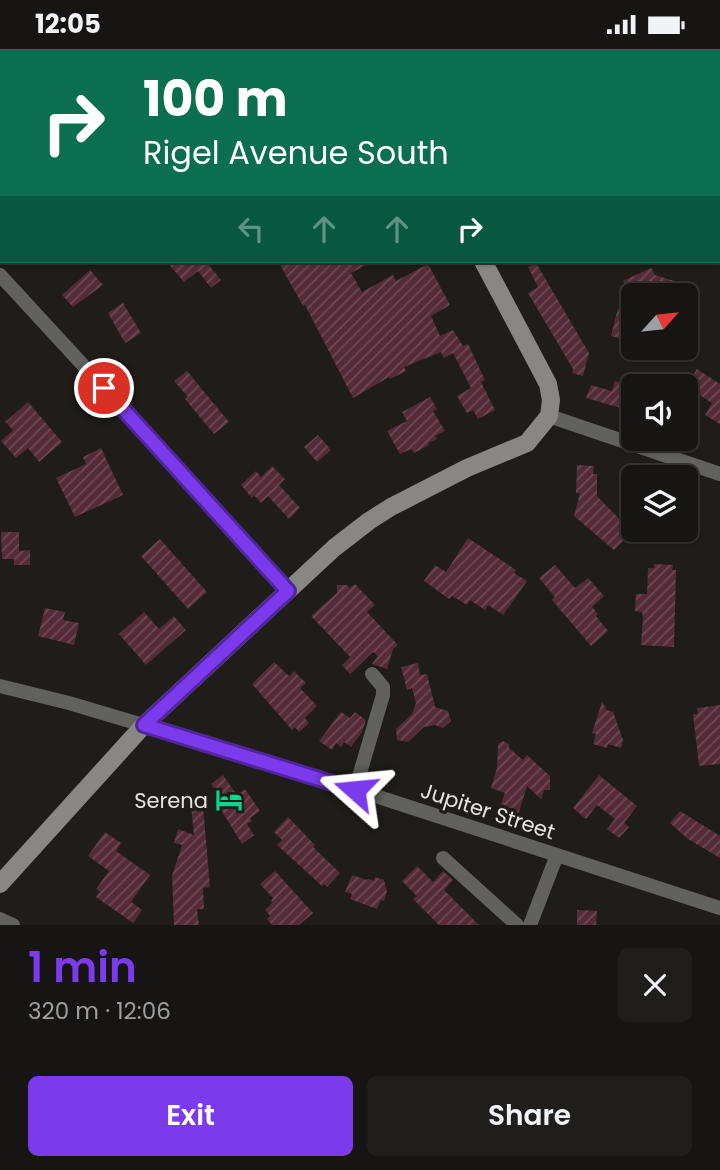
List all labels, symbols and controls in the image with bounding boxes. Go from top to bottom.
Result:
text: 12:05 [35,6,101,42]
text: 100 m [143,65,288,133]
icon: right [28,77,119,168]
text: Rigel Avenue South [143,130,449,175]
icon: left [232,210,270,248]
icon: ahead [305,210,343,248]
icon: ahead [378,210,416,248]
icon: right [451,210,489,248]
north arrow [621,283,698,361]
map controls [621,283,698,542]
pin [74,358,134,418]
icon: arrive [85,369,123,407]
button: sound [621,374,698,451]
button: layers [621,465,698,542]
position arrow [318,753,392,827]
street label: Jupiter Street [417,776,559,846]
hotel icon: Serena [214,785,244,815]
place label: Serena [134,786,208,815]
text: 1 min [28,938,137,997]
button: close [618,948,692,1022]
text: 320 m · 12:06 [28,995,171,1027]
button: Exit [28,1076,353,1156]
button: Share [367,1076,692,1156]

